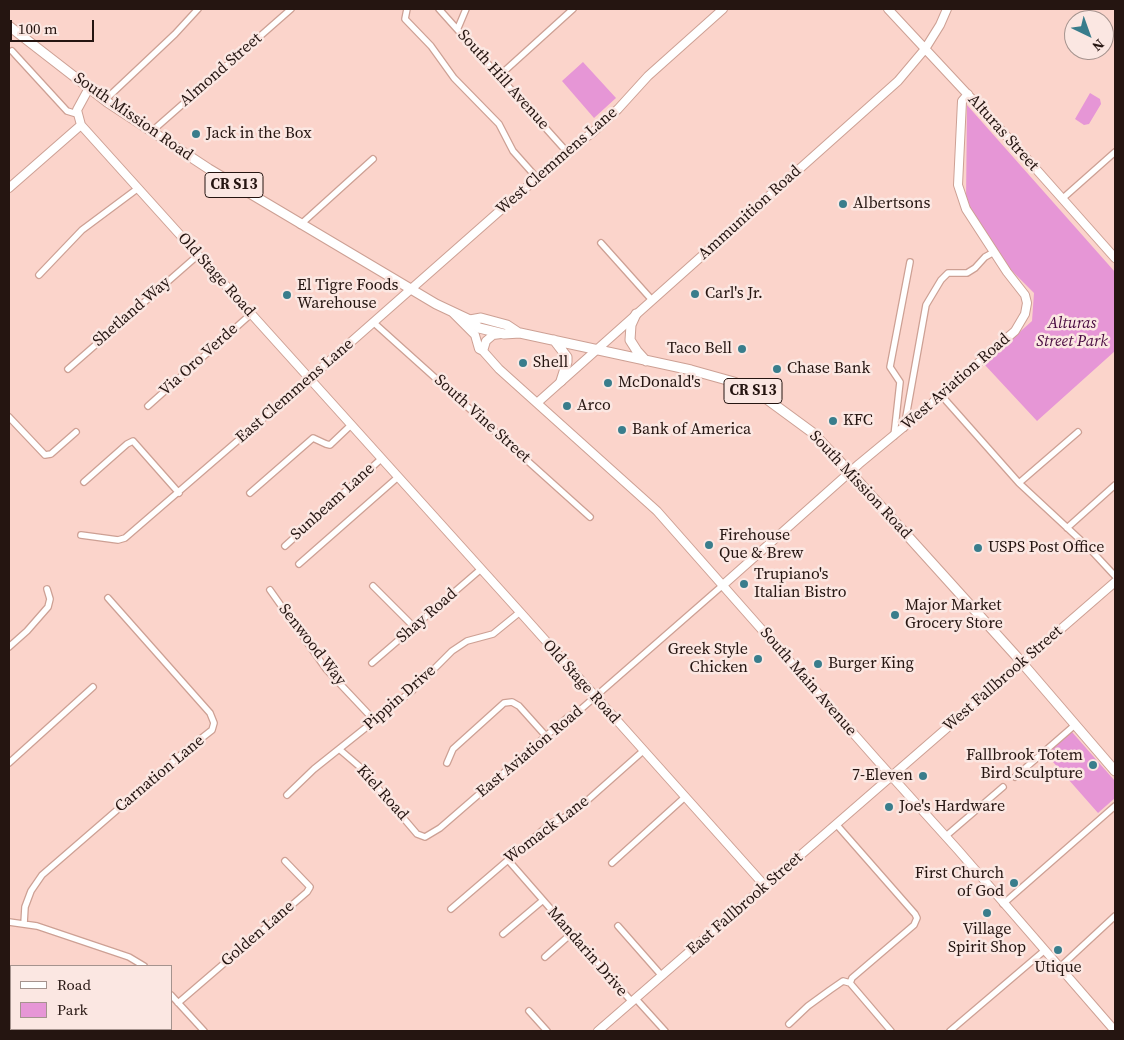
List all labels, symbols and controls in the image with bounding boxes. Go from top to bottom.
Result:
scale bar [12,10,96,42]
north arrow [1064,10,1114,60]
text: 100 m [18,18,58,39]
street label: South Hill Avenue [453,26,553,134]
street label: Almond Street [176,29,266,111]
text: N [1088,35,1109,56]
street label: South Mission Road [70,69,196,165]
street label: Alturas Street [964,91,1042,175]
street label: West Clemmens Lane [493,103,621,219]
place label: Jack in the Box [206,124,312,144]
marker: Jack in the Box [190,128,202,140]
street label: Ammunition Road [695,162,805,264]
road number: CR S13 [205,172,263,198]
place label: Albertsons [853,194,930,214]
marker: Albertsons [837,198,849,210]
street label: Old Stage Road [173,229,259,321]
street label: Shetland Way [89,273,175,351]
place label: El Tigre Foods Warehouse [297,276,399,314]
place label: Carl's Jr. [705,284,763,304]
marker: Carl's Jr. [689,288,701,300]
marker: El Tigre Foods Warehouse [281,289,293,301]
park label: Alturas Street Park [1036,314,1108,352]
street label: Via Oro Verde [156,320,242,400]
street label: West Aviation Road [898,330,1014,434]
street label: East Clemmens Lane [232,335,358,447]
place label: Taco Bell [667,339,732,359]
marker: Taco Bell [736,343,748,355]
place label: Shell [533,353,568,373]
marker: Shell [517,357,529,369]
place label: Chase Bank [787,359,870,379]
marker: Chase Bank [771,363,783,375]
street label: South Vine Street [430,371,534,467]
place label: McDonald's [618,373,701,393]
marker: McDonald's [602,377,614,389]
road number: CR S13 [724,378,782,404]
place label: Arco [577,396,611,416]
marker: Arco [561,400,573,412]
place label: KFC [843,411,873,431]
marker: KFC [827,415,839,427]
place label: Bank of America [632,420,751,440]
marker: Bank of America [616,424,628,436]
street label: South Mission Road [805,427,915,543]
street label: Sunbeam Lane [287,459,379,545]
place label: Firehouse Que & Brew [719,526,804,564]
place label: USPS Post Office [988,538,1104,558]
marker: Firehouse Que & Brew [703,539,715,551]
marker: USPS Post Office [972,542,984,554]
place label: Trupiano's Italian Bistro [754,565,847,603]
marker: Trupiano's Italian Bistro [738,578,750,590]
street label: Shay Road [393,585,461,647]
place label: Major Market Grocery Store [905,596,1003,634]
street label: Senwood Way [274,600,350,690]
marker: Major Market Grocery Store [889,609,901,621]
street label: West Fallbrook Street [939,622,1067,736]
street label: South Main Avenue [756,624,860,740]
street label: Old Stage Road [538,636,624,728]
place label: Greek Style Chicken [668,640,748,678]
marker: Greek Style Chicken [752,653,764,665]
place label: Burger King [828,654,914,674]
marker: Burger King [812,658,824,670]
street label: Pippin Drive [360,661,440,735]
street label: East Aviation Road [473,702,587,802]
street label: Carnation Lane [112,731,208,817]
place label: Fallbrook Totem Bird Sculpture [966,746,1083,784]
marker: Fallbrook Totem Bird Sculpture [1087,759,1099,771]
street label: Kiel Road [352,761,412,825]
place label: 7-Eleven [852,766,913,786]
marker: 7-Eleven [917,770,929,782]
street label: Womack Lane [501,792,593,868]
place label: Joe's Hardware [899,797,1005,817]
marker: Joe's Hardware [883,801,895,813]
street label: East Fallbrook Street [683,849,807,959]
place label: First Church of God [915,864,1004,902]
marker: First Church of God [1008,877,1020,889]
street label: Golden Lane [218,897,298,971]
street label: Mandarin Drive [543,903,631,1001]
marker: Village Spirit Shop [981,907,993,919]
place label: Village Spirit Shop [948,920,1026,958]
marker: Utique [1052,944,1064,956]
place label: Utique [1034,958,1082,978]
legend [10,965,172,1030]
text: Road [57,974,91,995]
text: Park [57,999,88,1020]

